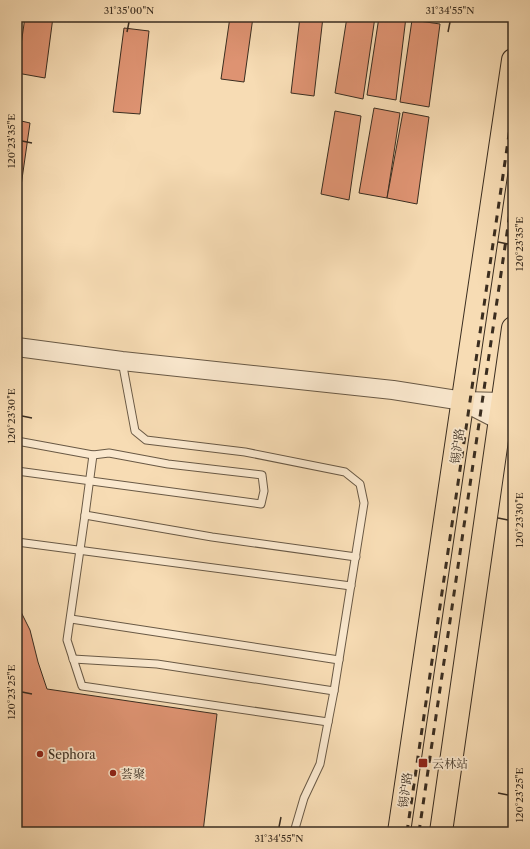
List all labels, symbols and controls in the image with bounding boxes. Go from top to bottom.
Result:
text: 31°35'00"N [104,4,154,17]
text: 31°34'55"N [425,4,475,17]
text: 120°23'35"E [5,114,18,168]
text: 120°23'35"E [513,217,526,271]
text: 120°23'30"E [5,388,18,444]
street label: 锡沪路 [447,427,467,465]
text: 120°23'30"E [513,492,526,548]
text: 120°23'25"E [5,664,18,719]
place label: Sephora [48,747,96,762]
marker: Sephora [35,749,45,759]
place label: 云林站 [432,756,468,771]
marker: 云林站 [417,757,429,769]
place label: 荟聚 [121,766,145,781]
text: 120°23'25"E [513,767,526,822]
marker: 荟聚 [108,768,118,778]
street label: 锡沪路 [395,771,415,809]
text: 31°34'55"N [254,832,304,845]

